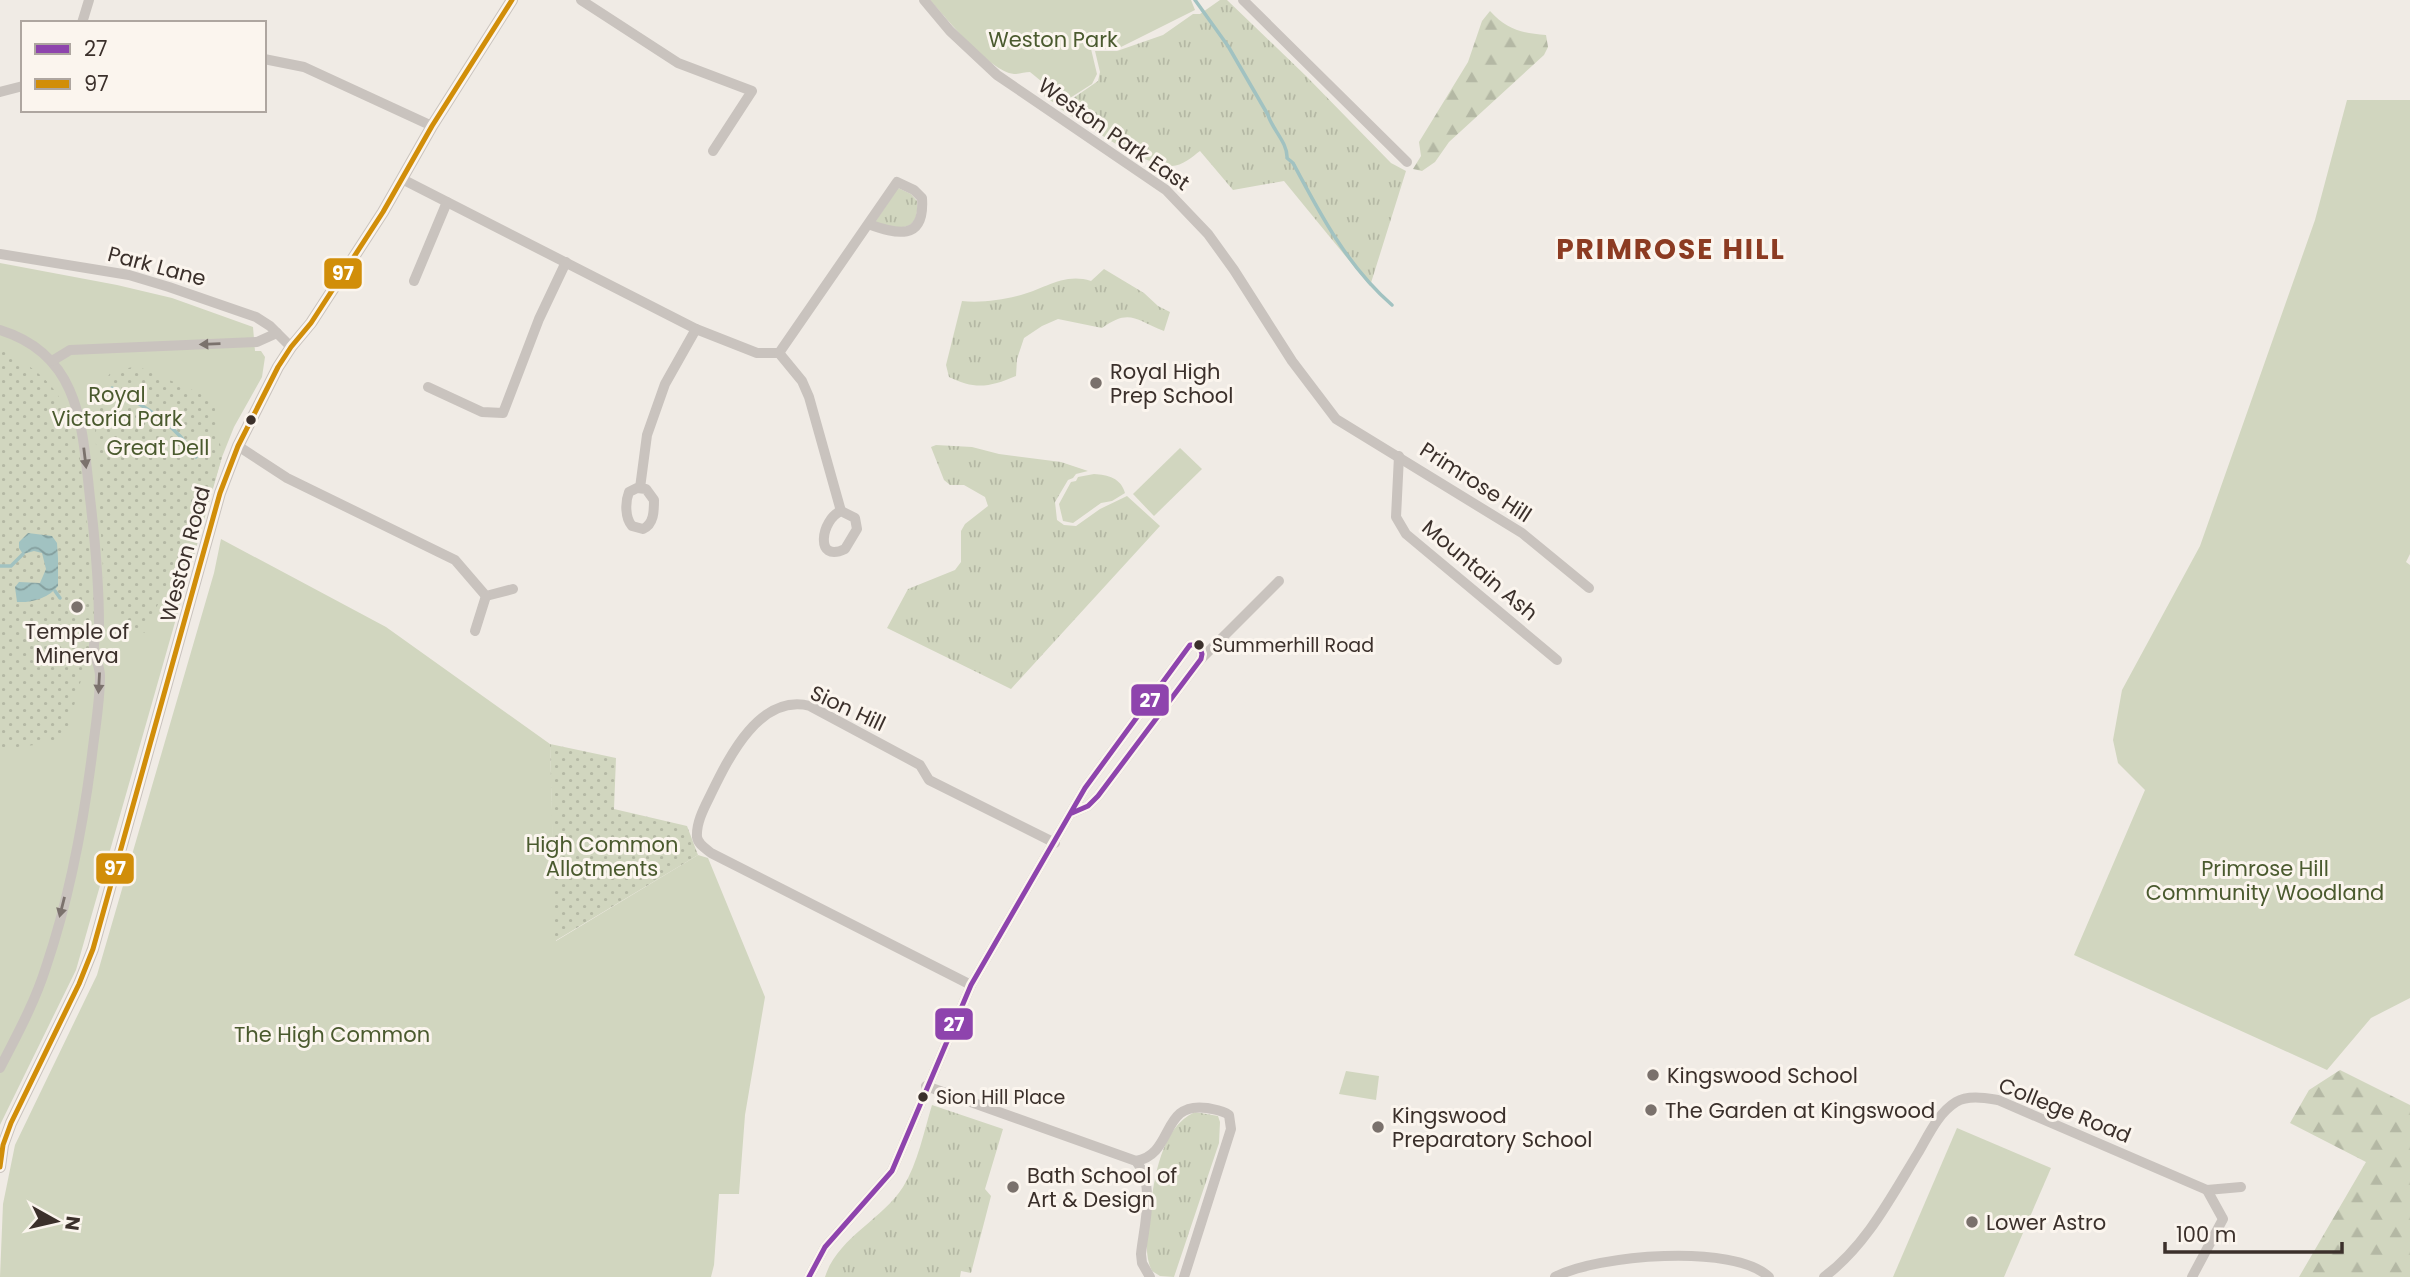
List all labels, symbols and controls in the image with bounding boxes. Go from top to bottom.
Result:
legend [21,21,266,112]
park label: Weston Park [988,25,1118,54]
text: 27 [84,34,108,63]
text: 97 [84,69,109,98]
street label: Weston Park East [1032,71,1196,197]
district label: PRIMROSE HILL [1556,230,1786,269]
street label: Park Lane [105,239,209,293]
line badge: 97 [323,257,363,290]
text: 97 [332,260,354,287]
one-way arrow [199,338,221,349]
place label: Royal High Prep School [1110,357,1233,410]
marker: Royal High Prep School [1088,375,1104,391]
park label: Royal Victoria Park [52,380,183,433]
unlabelled marker [244,413,258,427]
park label: Great Dell [107,433,209,462]
street label: Primrose Hill [1415,435,1537,529]
one-way arrow [80,447,91,469]
street label: Weston Road [153,483,217,625]
street label: Mountain Ash [1416,513,1544,627]
marker: Temple of Minerva [69,599,85,615]
place label: Temple of Minerva [25,617,129,670]
place label: Summerhill Road [1212,632,1374,659]
marker: Summerhill Road [1192,638,1206,652]
one-way arrow [93,672,104,694]
street label: Sion Hill [806,678,890,738]
line badge: 27 [1130,683,1170,717]
text: 27 [1139,687,1161,714]
park label: High Common Allotments [526,830,678,883]
line badge: 97 [95,852,135,885]
park label: Primrose Hill Community Woodland [2146,854,2384,907]
text: 97 [104,855,126,882]
one-way arrow [56,897,67,919]
line badge: 27 [934,1007,974,1041]
text: 27 [943,1011,965,1038]
park label: The High Common [234,1020,430,1049]
place label: Kingswood School [1667,1061,1858,1090]
marker: Kingswood School [1645,1067,1661,1083]
street label: College Road [1994,1070,2136,1150]
place label: Sion Hill Place [936,1084,1065,1111]
marker: Sion Hill Place [916,1090,930,1104]
place label: The Garden at Kingswood [1665,1096,1935,1125]
place label: Kingswood Preparatory School [1392,1101,1592,1154]
marker: The Garden at Kingswood [1643,1102,1659,1118]
marker: Kingswood Preparatory School [1370,1119,1386,1135]
place label: Bath School of Art & Design [1027,1161,1177,1214]
marker: Bath School of Art & Design [1005,1179,1021,1195]
north arrow [21,1186,91,1256]
place label: Lower Astro [1986,1208,2106,1237]
scale bar [2165,1210,2342,1254]
text: N [58,1214,87,1232]
marker: Lower Astro [1964,1214,1980,1230]
text: 100 m [2176,1220,2236,1249]

